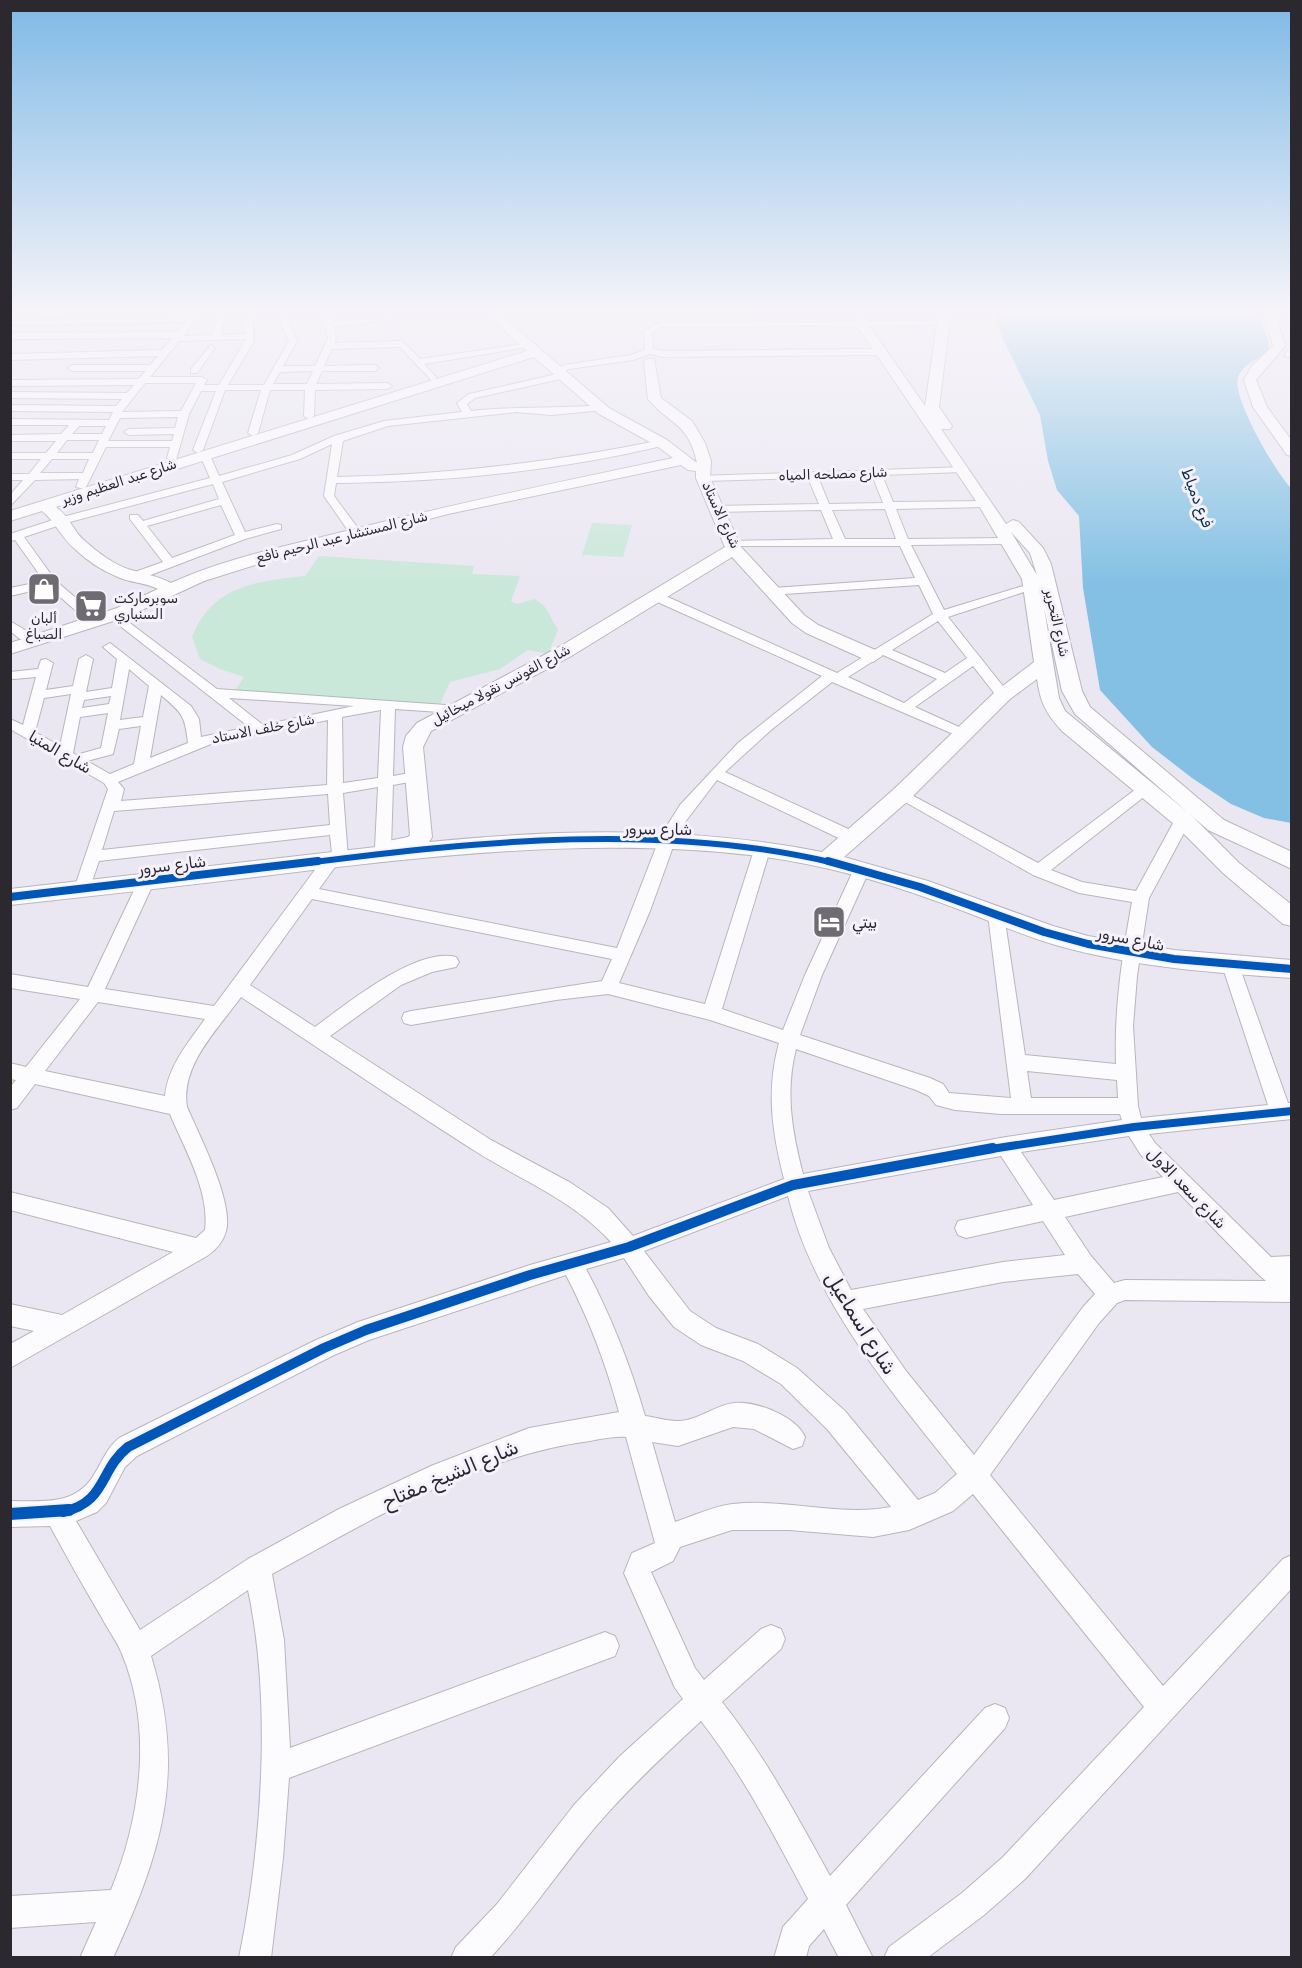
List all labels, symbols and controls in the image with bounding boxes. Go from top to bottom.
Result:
street label: شارع عبد العظيم وزير [58,455,179,511]
street label: شارع مصلحه المياه [778,464,888,486]
water label: فرع دمياط [1176,466,1216,531]
street label: شارع الاستاد [696,479,744,552]
street label: شارع المستشار عبد الرحيم نافع [255,507,430,568]
shop icon: ألبان الصباغ [26,571,62,607]
street label: شارع التحرير [1039,586,1073,659]
supermarket icon: سوبرماركت السنباري [73,588,109,624]
place label: سوبرماركت السنباري [114,590,178,624]
place label: ألبان الصباغ [26,610,62,644]
street label: شارع الفونس نقولا ميخائيل [429,641,574,731]
street label: شارع خلف الاستاد [210,711,316,749]
street label: شارع المنيا [24,726,95,779]
street label: شارع سرور [623,819,692,841]
street label: شارع سرور [136,851,207,881]
hotel icon: بيتي [811,904,847,940]
place label: بيتي [852,913,877,935]
street label: شارع سرور [1094,923,1166,957]
street label: شارع سعد الاول [1142,1143,1231,1234]
street label: شارع اسماعيل [818,1267,902,1380]
street label: شارع الشيخ مفتاح [378,1434,523,1515]

